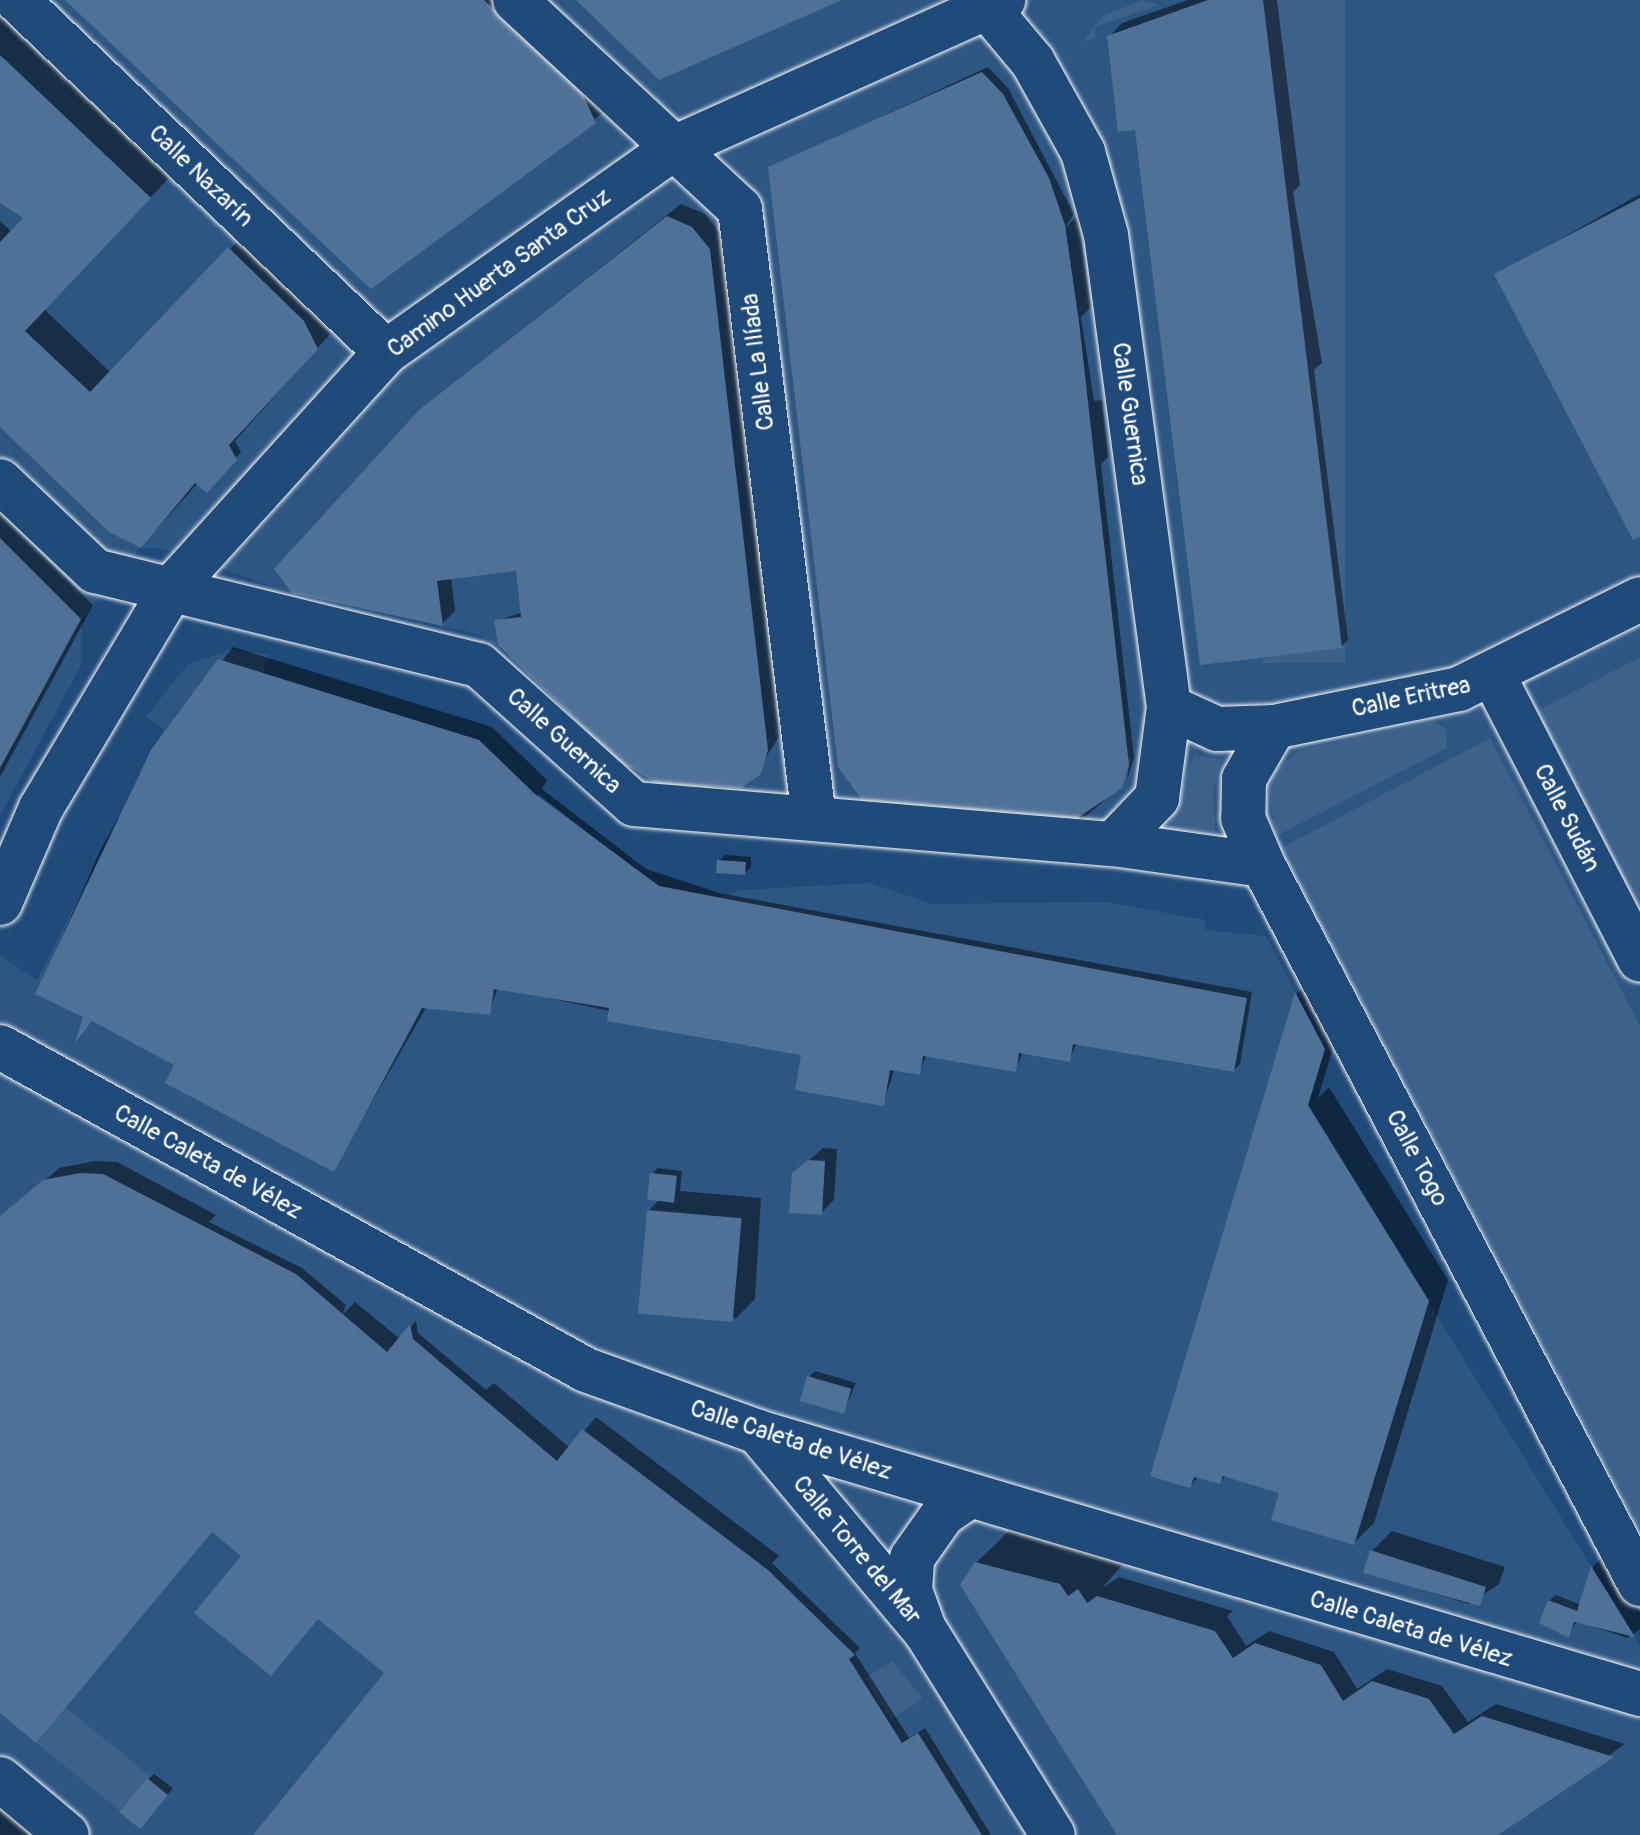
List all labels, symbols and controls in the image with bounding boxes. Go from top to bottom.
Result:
street label: Calle Nazarín [143,119,259,233]
street label: Camino Huerta Santa Cruz [382,182,616,364]
street label: Calle La Ilíada [735,292,781,432]
street label: Calle Guernica [1106,341,1154,487]
street label: Calle Eritrea [1349,670,1473,724]
street label: Calle Guernica [501,682,627,800]
street label: Calle Sudán [1528,759,1606,877]
street label: Calle Caleta de Vélez [109,1098,307,1226]
street label: Calle Togo [1380,1105,1454,1211]
street label: Calle Caleta de Vélez [687,1394,895,1486]
street label: Calle Torre del Mar [787,1470,927,1630]
street label: Calle Caleta de Vélez [1306,1584,1516,1674]

